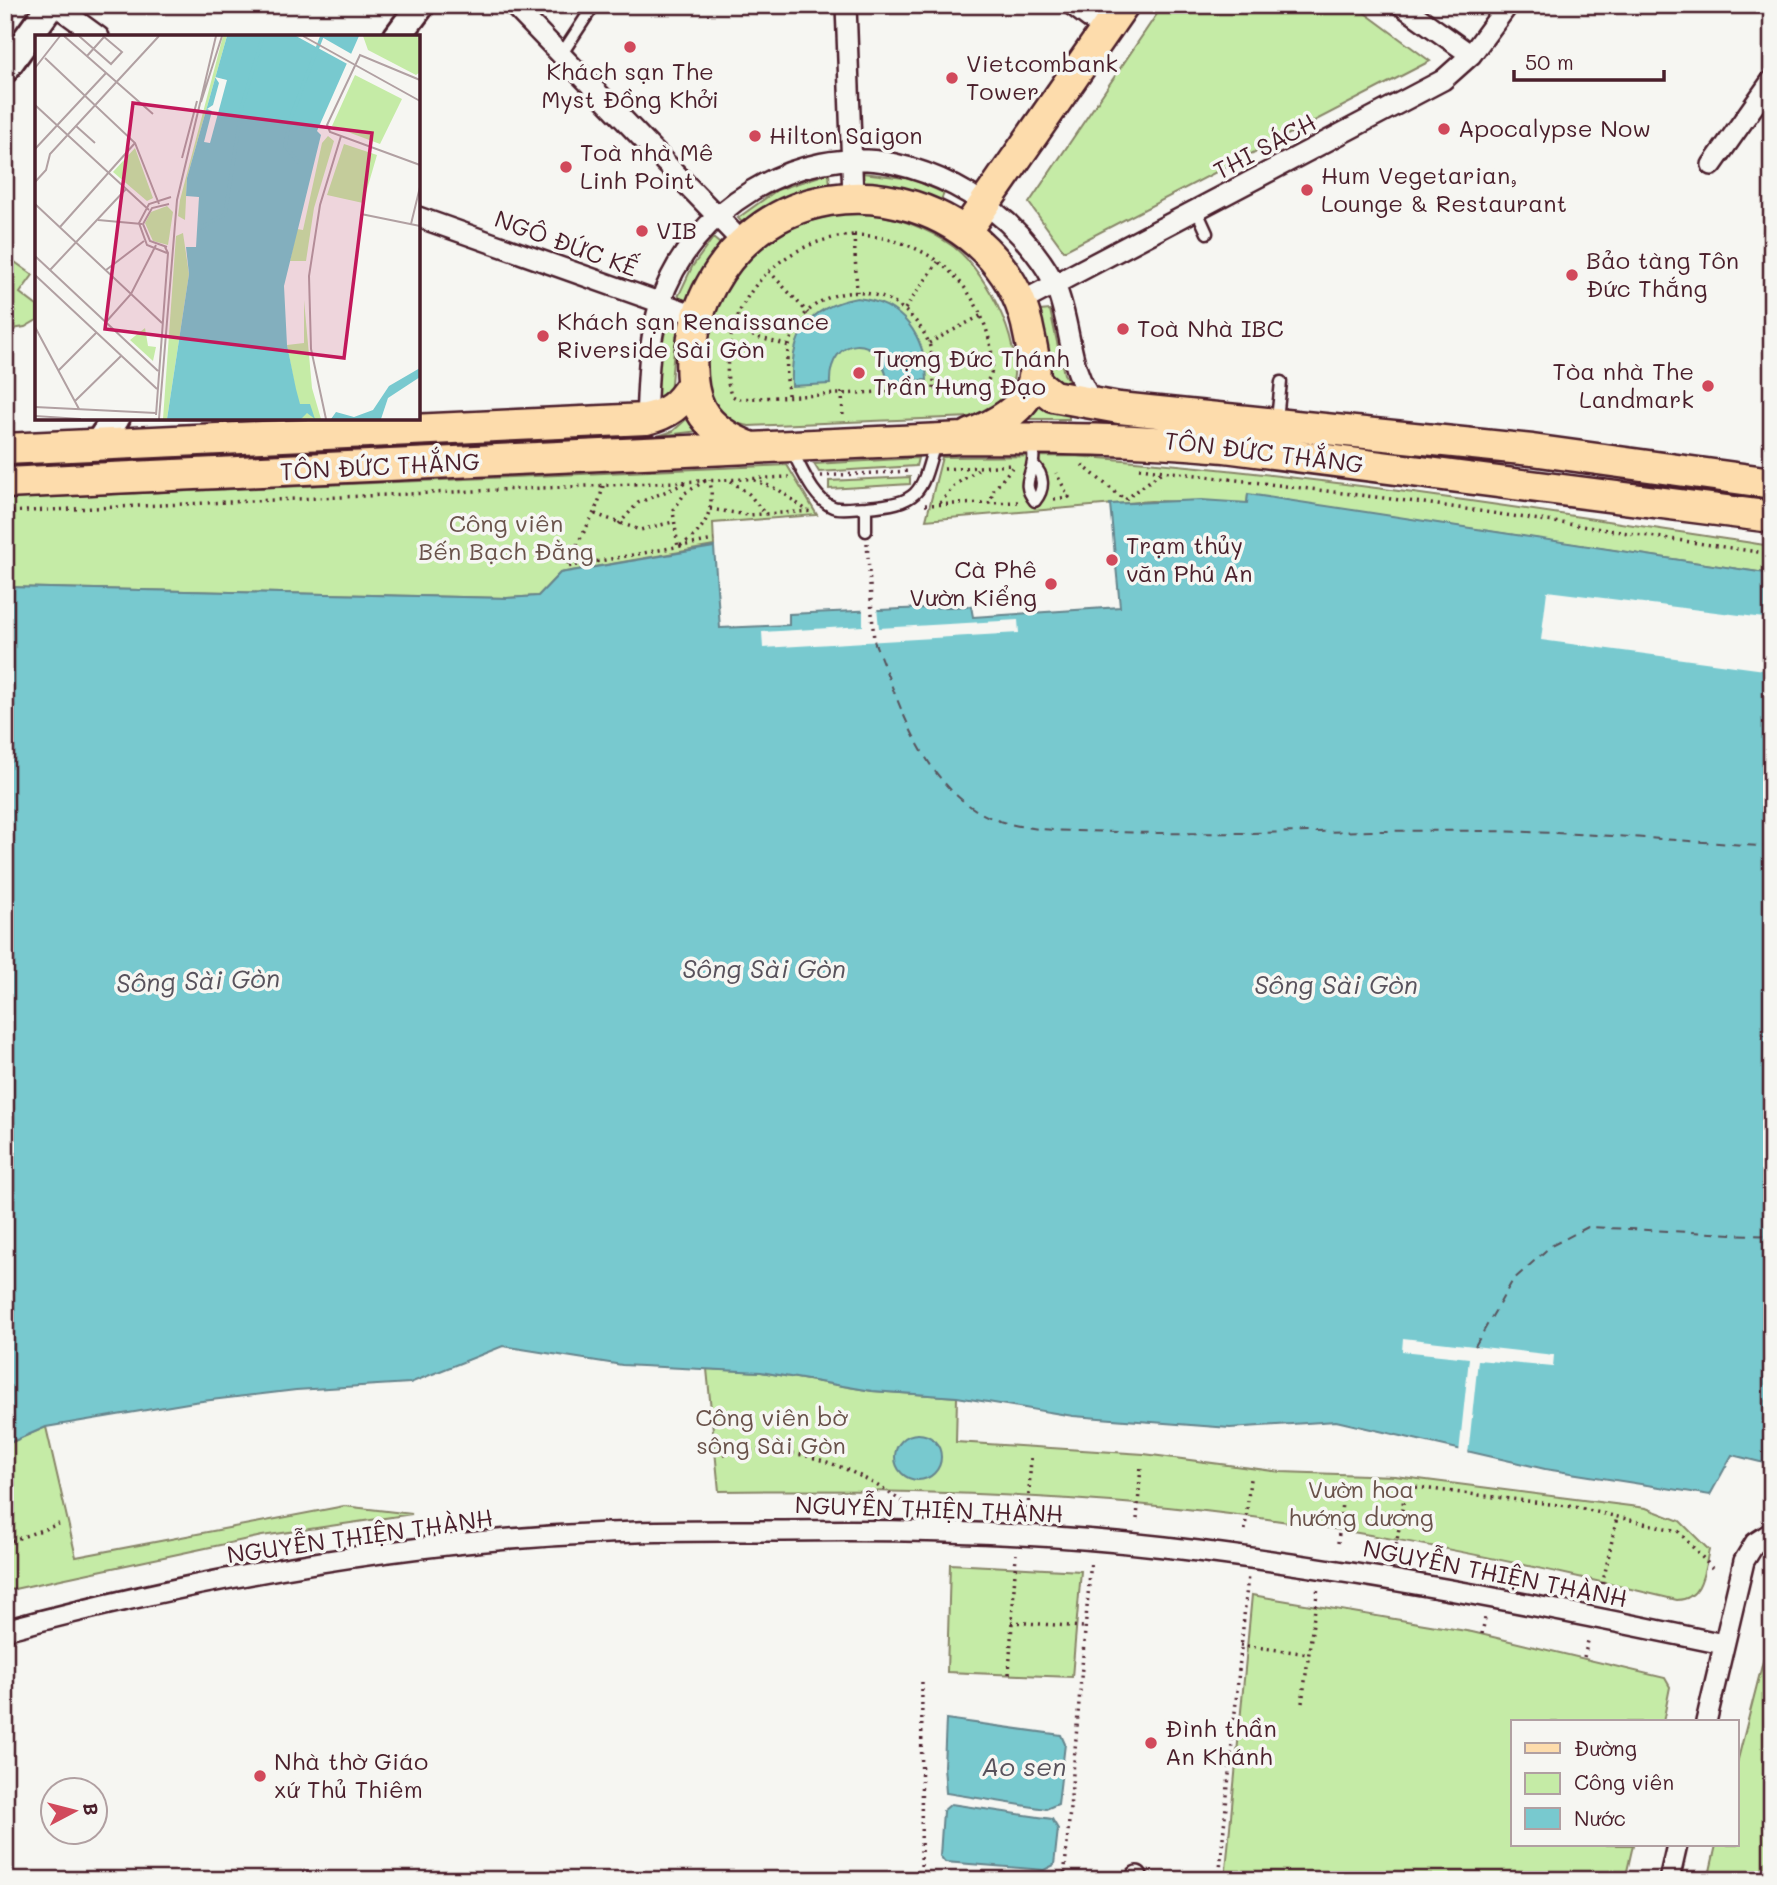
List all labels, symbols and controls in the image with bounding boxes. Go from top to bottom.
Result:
inset map [35,35,420,420]
scale bar [1514,38,1665,82]
marker: Khách sạn The Myst Đồng Khởi [622,39,638,55]
place label: Vietcombank Tower [966,47,1118,106]
text: 50 m [1525,48,1574,75]
place label: Khách sạn The Myst Đồng Khởi [541,55,719,114]
marker: Vietcombank Tower [944,70,960,86]
street label: THI SÁCH [1208,106,1321,186]
place label: Apocalypse Now [1458,112,1651,143]
place label: Hilton Saigon [769,119,923,150]
marker: Apocalypse Now [1436,121,1452,137]
marker: Hilton Saigon [747,128,763,144]
place label: Toà nhà Mê Linh Point [580,136,714,195]
marker: Toà nhà Mê Linh Point [558,159,574,175]
place label: Hum Vegetarian, Lounge & Restaurant [1321,159,1567,218]
marker: Hum Vegetarian, Lounge & Restaurant [1299,182,1315,198]
street label: NGÔ ÐỨC KẾ [491,202,642,283]
place label: VIB [656,214,697,245]
marker: VIB [634,223,650,239]
place label: Bảo tàng Tôn Đức Thắng [1586,244,1739,303]
marker: Bảo tàng Tôn Đức Thắng [1564,267,1580,283]
place label: Khách sạn Renaissance Riverside Sài Gòn [557,305,829,364]
place label: Toà Nhà IBC [1137,312,1284,343]
marker: Toà Nhà IBC [1115,321,1131,337]
marker: Khách sạn Renaissance Riverside Sài Gòn [535,328,551,344]
place label: Tượng Đức Thánh Trần Hưng Đạo [873,342,1070,401]
place label: Tòa nhà The Landmark [1553,355,1694,414]
marker: Tượng Đức Thánh Trần Hưng Đạo [851,365,867,381]
marker: Tòa nhà The Landmark [1700,378,1716,394]
street label: TÔN ĐỨC THẮNG [1163,424,1365,479]
street label: TÔN ÐỨC THẮNG [279,445,481,486]
park label: Công viên Bến Bạch Đằng [418,507,594,566]
place label: Trạm thủy văn Phú An [1126,529,1253,588]
marker: Trạm thủy văn Phú An [1104,552,1120,568]
place label: Cà Phê Vườn Kiểng [909,553,1037,612]
marker: Cà Phê Vườn Kiểng [1043,576,1059,592]
water label: Sông Sài Gòn [682,951,846,985]
water label: Sông Sài Gòn [115,960,281,1000]
water label: Sông Sài Gòn [1254,967,1418,1001]
park label: Công viên bờ sông Sài Gòn [695,1401,849,1460]
park label: Vườn hoa hướng dương [1288,1473,1434,1532]
street label: NGUYỄN THIỆN THÀNH [794,1488,1064,1529]
street label: NGUYỄN THIỆN THÀNH [225,1501,495,1570]
street label: NGUYỄN THIỆN THÀNH [1361,1532,1630,1613]
place label: Đình thần An Khánh [1165,1712,1277,1771]
legend [1511,1720,1738,1846]
text: Đường [1574,1734,1637,1761]
marker: Đình thần An Khánh [1143,1735,1159,1751]
place label: Nhà thờ Giáo xứ Thủ Thiêm [274,1745,428,1804]
water label: Ao sen [982,1749,1066,1783]
marker: Nhà thờ Giáo xứ Thủ Thiêm [252,1768,268,1784]
text: Công viên [1574,1768,1674,1795]
north arrow [38,1776,108,1846]
text: B [78,1801,105,1817]
text: Nước [1574,1804,1626,1831]

